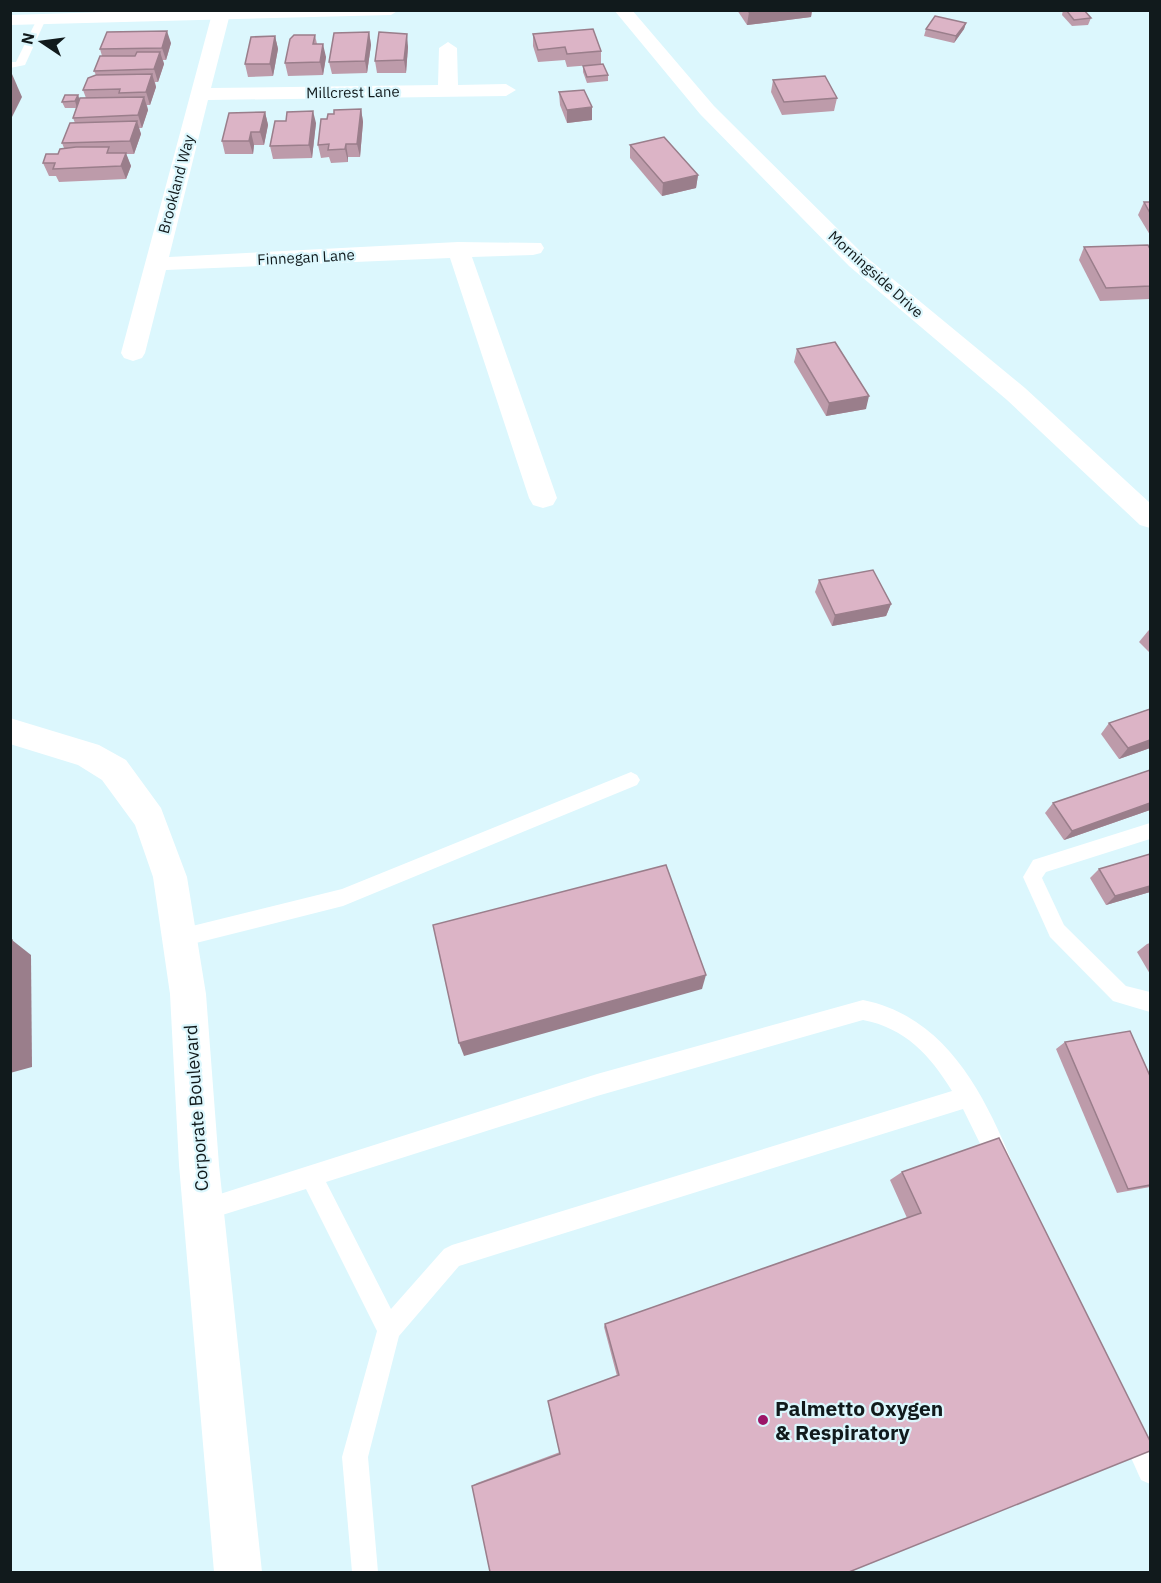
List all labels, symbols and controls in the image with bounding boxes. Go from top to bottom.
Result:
north arrow [12,12,72,72]
text: N [16,31,38,47]
street label: Millcrest Lane [306,82,400,102]
street label: Brookland Way [154,132,198,235]
street label: Morningside Drive [825,226,927,322]
street label: Finnegan Lane [257,245,355,269]
street label: Corporate Boulevard [179,1024,213,1192]
place label: Palmetto Oxygen & Respiratory [775,1394,943,1446]
marker: Palmetto Oxygen & Respiratory [756,1413,770,1427]

